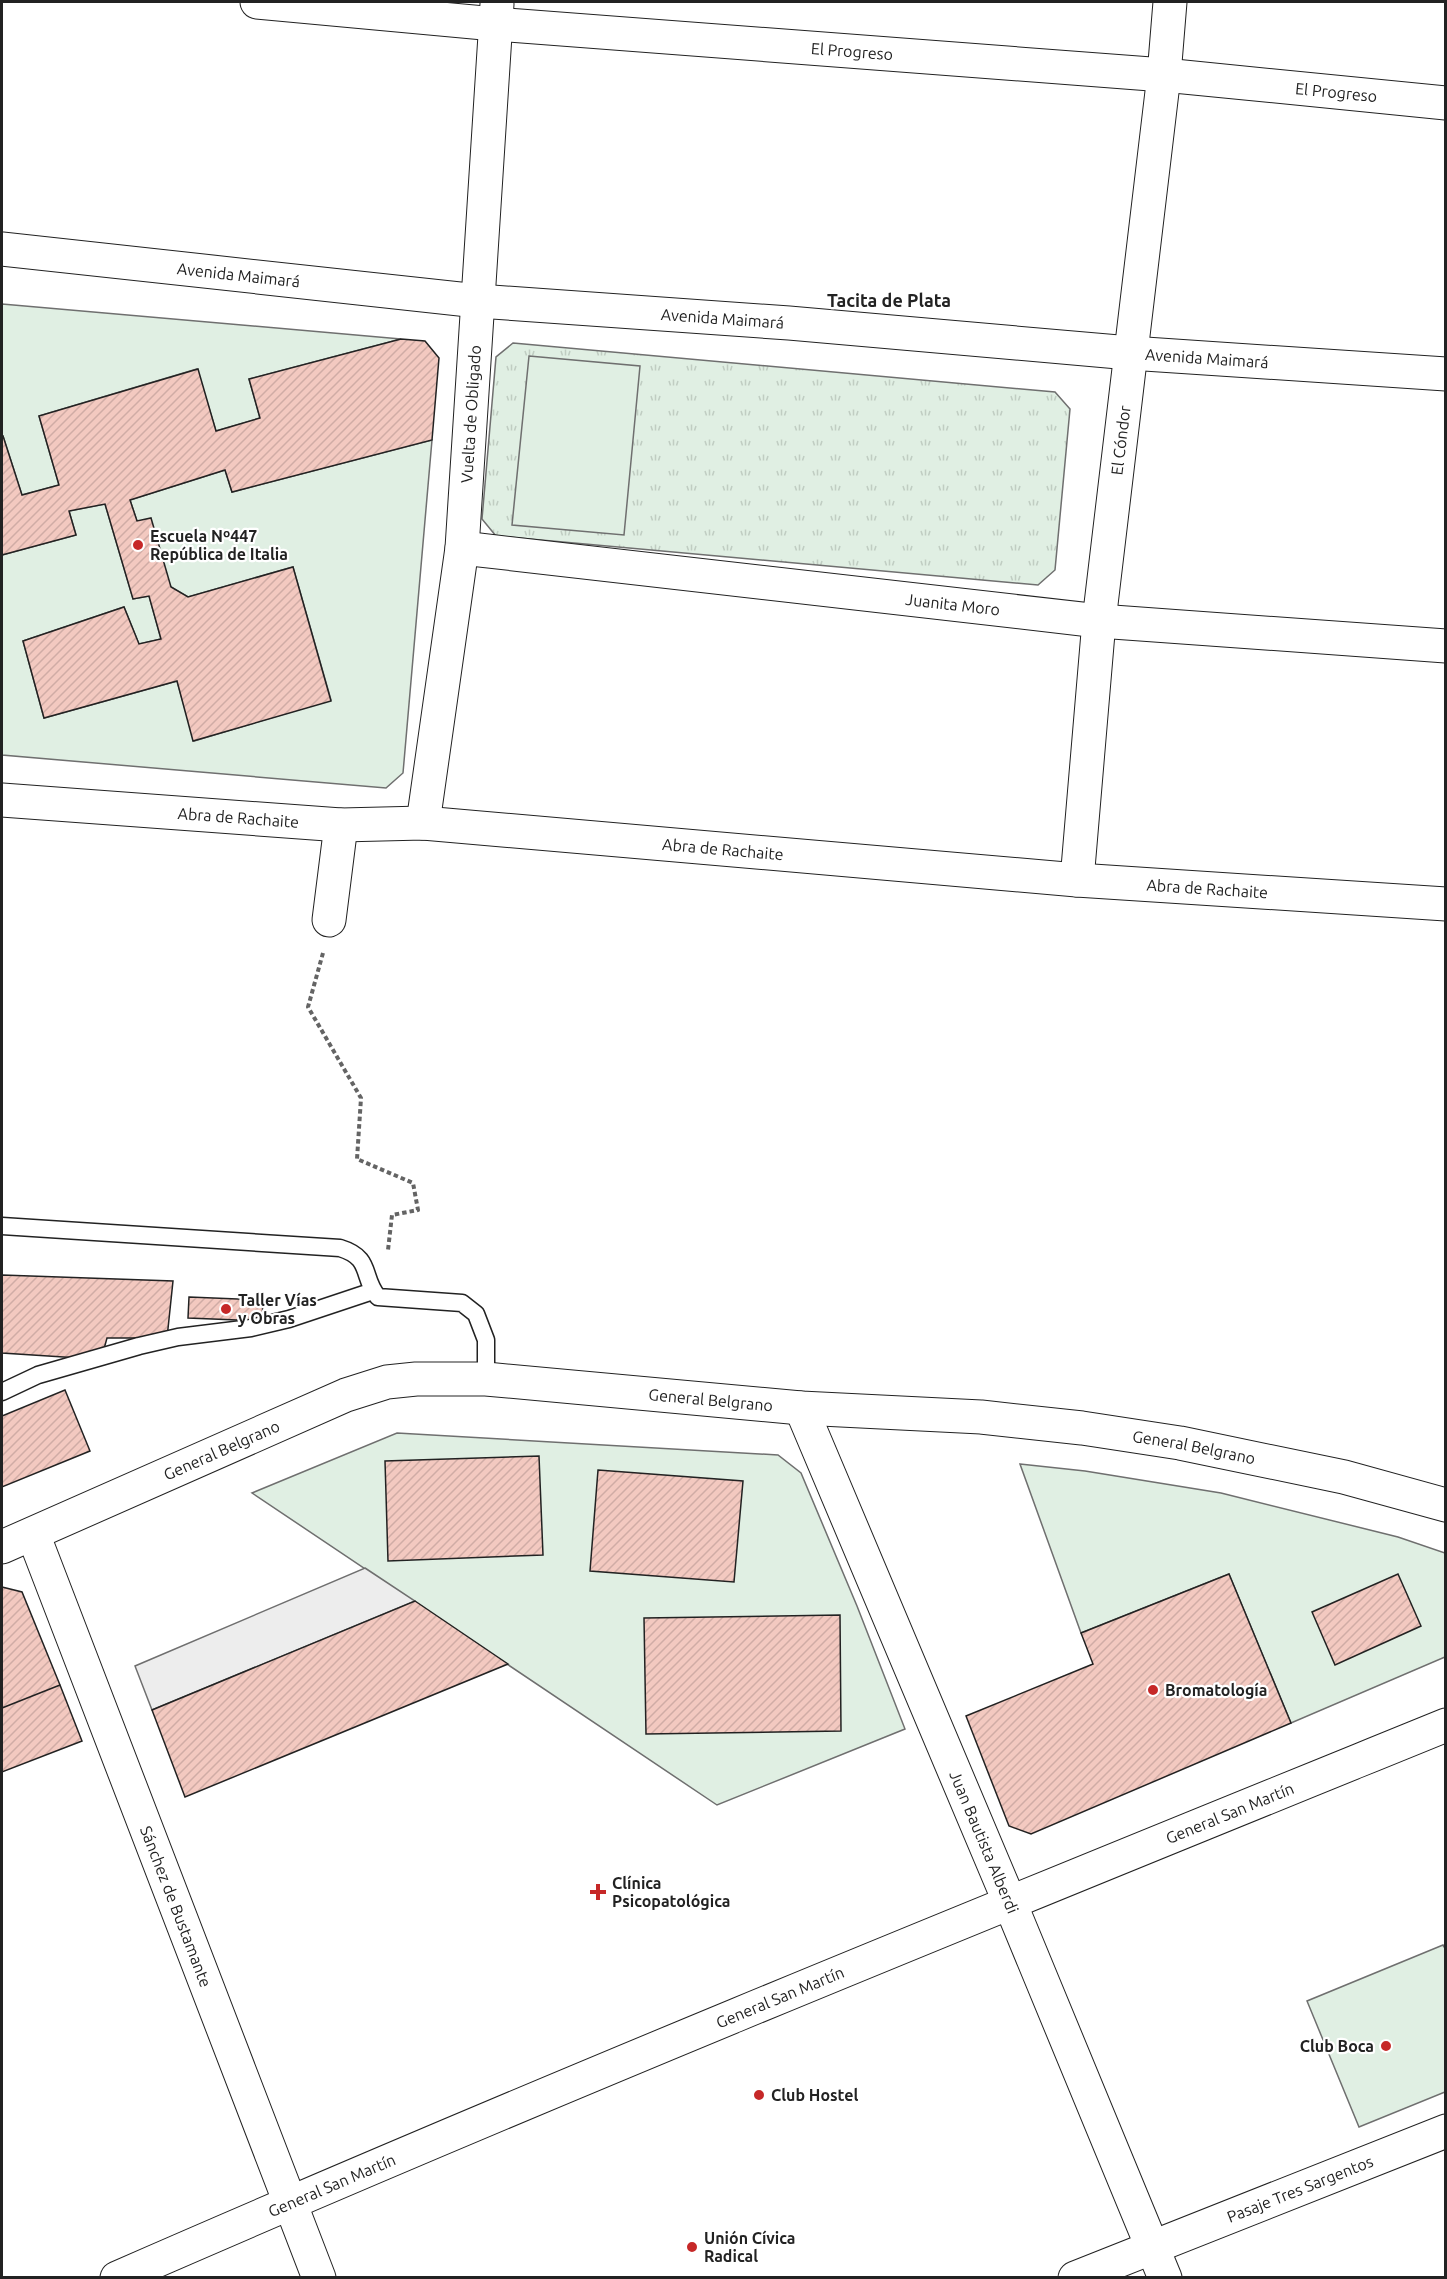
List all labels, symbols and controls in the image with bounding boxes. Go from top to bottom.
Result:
street label: El Progreso [810,39,894,63]
street label: El Progreso [1294,79,1378,105]
street label: Avenida Maimará [176,259,301,290]
district label: Tacita de Plata [827,290,951,310]
street label: Avenida Maimará [660,305,785,332]
street label: Vuelta de Obligado [457,344,484,484]
street label: Avenida Maimará [1145,345,1269,371]
street label: El Cóndor [1107,404,1134,476]
place label: Escuela Nº447 República de Italia [150,527,288,563]
marker: Escuela Nº447 República de Italia [131,538,145,552]
street label: Juanita Moro [904,590,1001,619]
street label: Abra de Rachaite [177,804,300,831]
street label: Abra de Rachaite [662,835,784,863]
street label: Abra de Rachaite [1146,876,1269,901]
place label: Taller Vías y Obras [238,1291,317,1327]
marker: Taller Vías y Obras [219,1302,233,1316]
street label: General Belgrano [648,1385,774,1414]
street label: General Belgrano [161,1417,282,1483]
street label: General Belgrano [1131,1427,1257,1467]
place label: Bromatología [1165,1681,1268,1699]
marker: Bromatología [1146,1683,1160,1697]
street label: Juan Bautista Alberdi [946,1768,1022,1916]
street label: General San Martín [1163,1779,1296,1847]
street label: Sánchez de Bustamante [137,1823,215,1990]
place label: Clínica Psicopatológica [612,1874,730,1910]
marker: Clínica Psicopatológica [589,1883,607,1901]
street label: General San Martín [713,1963,846,2032]
place label: Club Boca [1300,2037,1374,2055]
marker: Club Boca [1379,2039,1393,2053]
place label: Club Hostel [771,2086,858,2104]
marker: Club Hostel [752,2088,766,2102]
street label: General San Martín [265,2150,398,2220]
street label: Pasaje Tres Sargentos [1224,2152,1376,2226]
place label: Unión Cívica Radical [704,2229,796,2265]
marker: Unión Cívica Radical [685,2240,699,2254]

